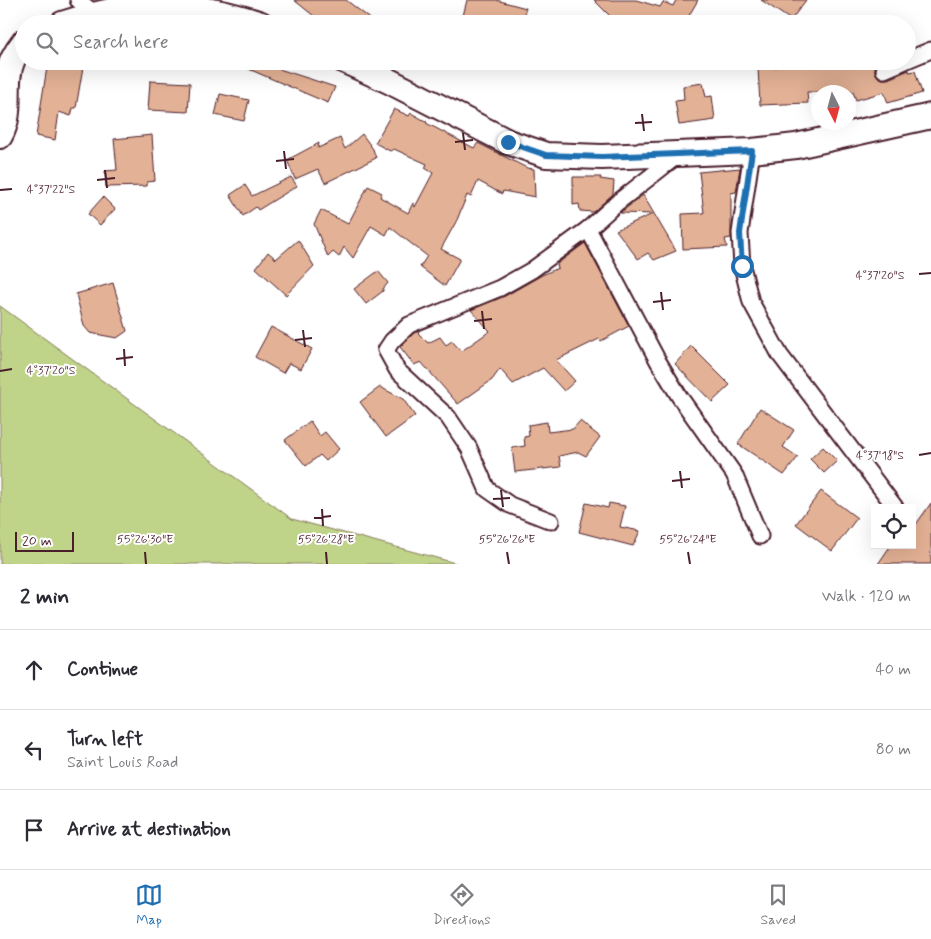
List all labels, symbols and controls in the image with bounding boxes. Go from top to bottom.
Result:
search box [15,15,916,70]
icon: search [33,29,61,57]
text: Search here [73,30,169,55]
north arrow [811,85,856,130]
route end [497,131,520,154]
text: 4°37'22"S [27,182,75,198]
route start [731,255,754,278]
text: 4°37'20"S [856,268,905,284]
text: 4°37'20"S [27,363,76,379]
text: 4°37'18"S [856,448,904,464]
map controls [871,504,916,549]
button: locate [871,504,916,549]
scale bar [15,529,74,552]
text: 20 m [22,532,52,550]
text: 55°26'30"E [117,532,173,548]
text: 55°26'28"E [298,532,354,548]
text: 55°26'26"E [479,532,535,548]
text: 55°26'24"E [659,532,717,548]
text: 2 min [20,583,69,611]
text: Walk · 120 m [822,586,911,607]
icon: ahead [20,656,48,684]
text: Continue [67,657,138,682]
text: 40 m [875,659,911,680]
text: Turn left [67,727,143,752]
icon: left [20,736,48,764]
text: 80 m [876,739,911,760]
text: Saint Louis Road [67,752,178,773]
icon: arrive [20,816,48,844]
text: Arrive at destination [67,817,231,842]
tab: Map [135,881,163,929]
tab: Directions [433,881,491,929]
tab: Saved [761,881,796,929]

